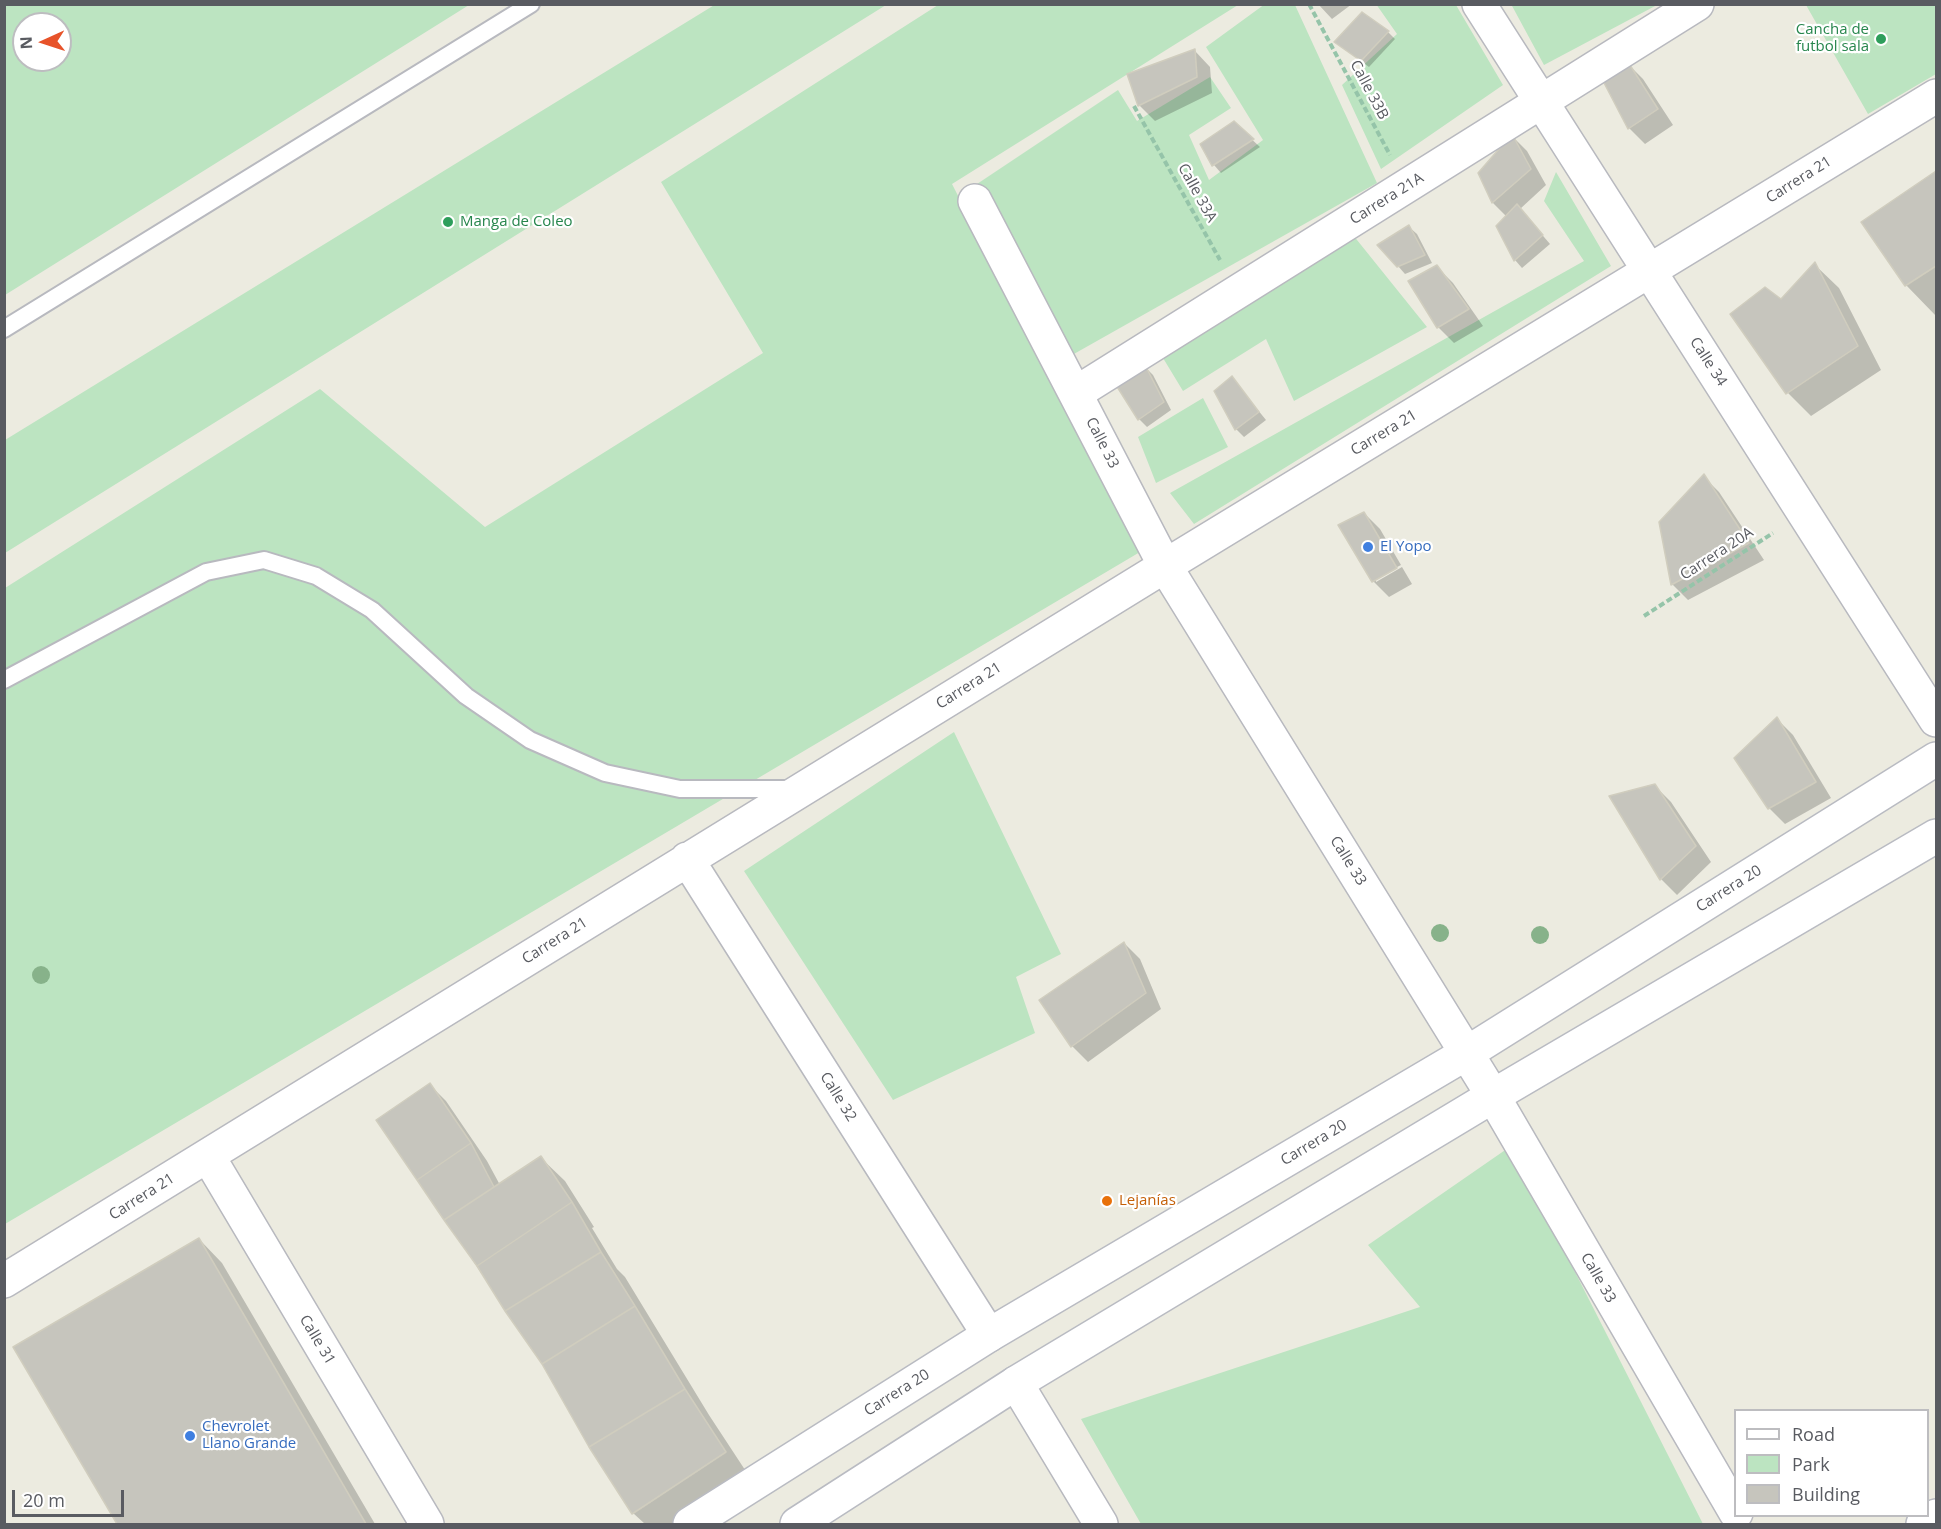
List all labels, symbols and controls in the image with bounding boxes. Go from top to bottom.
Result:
north arrow [12,12,72,72]
place label: Cancha de futbol sala [1796,21,1869,56]
marker: Cancha de futbol sala [1874,32,1888,46]
text: N [15,36,37,50]
street label: Calle 33B [1346,57,1392,123]
street label: Carrera 21 [1763,153,1835,207]
street label: Calle 33A [1174,161,1220,225]
street label: Carrera 21A [1347,169,1427,229]
place label: Manga de Coleo [460,213,573,231]
marker: Manga de Coleo [441,215,455,229]
street label: Calle 34 [1686,334,1730,390]
street label: Carrera 21 [1348,406,1420,460]
street label: Calle 33 [1082,414,1122,472]
street label: Carrera 20A [1677,524,1757,584]
place label: El Yopo [1380,538,1432,556]
marker: El Yopo [1361,540,1375,554]
street label: Carrera 21 [933,659,1005,713]
street label: Calle 33 [1326,833,1370,889]
street label: Carrera 20 [1693,862,1765,916]
street label: Carrera 21 [519,914,591,968]
street label: Calle 32 [816,1069,860,1125]
street label: Carrera 20 [1278,1116,1350,1170]
street label: Carrera 21 [106,1170,178,1224]
place label: Lejanías [1119,1192,1176,1210]
marker: Lejanías [1100,1194,1114,1208]
street label: Calle 33 [1576,1250,1620,1306]
street label: Calle 31 [295,1312,339,1368]
street label: Carrera 20 [861,1366,933,1420]
legend [1734,1409,1929,1517]
place label: Chevrolet Llano Grande [202,1418,296,1453]
text: Road [1792,1422,1835,1446]
marker: Chevrolet Llano Grande [183,1429,197,1443]
text: Park [1792,1452,1830,1476]
scale bar [15,1478,128,1516]
text: Building [1792,1482,1860,1506]
text: 20 m [23,1488,65,1512]

